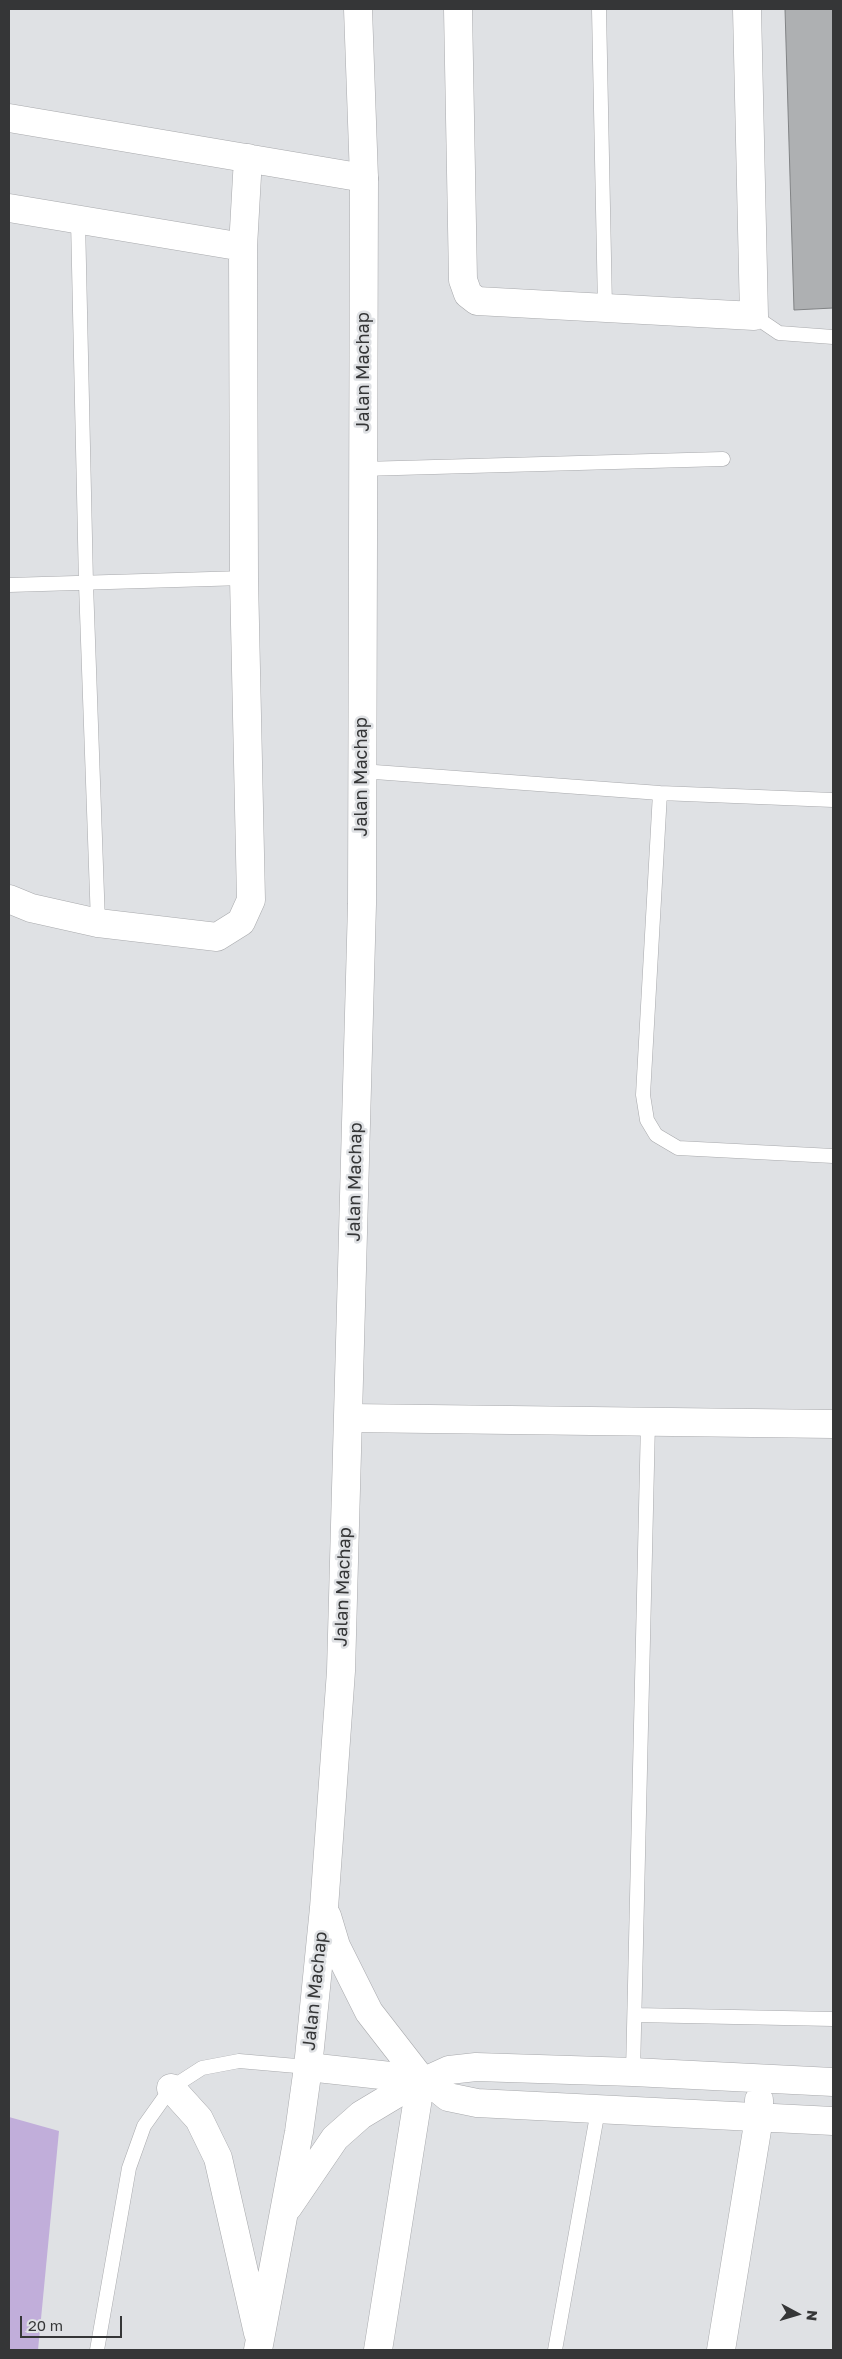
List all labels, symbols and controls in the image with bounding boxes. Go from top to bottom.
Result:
street label: Jalan Machap [352,312,374,432]
street label: Jalan Machap [350,717,372,837]
street label: Jalan Machap [343,1122,367,1242]
street label: Jalan Machap [330,1527,356,1647]
street label: Jalan Machap [298,1930,332,2052]
north arrow [772,2289,822,2339]
scale bar [22,2306,125,2338]
text: N [803,2309,821,2322]
text: 20 m [28,2316,63,2334]

